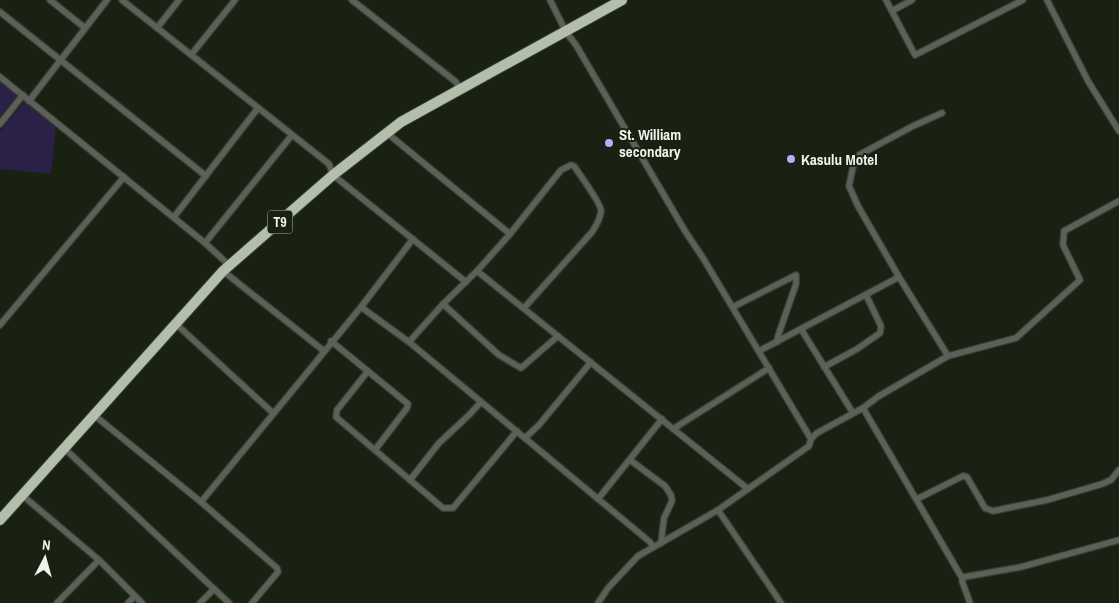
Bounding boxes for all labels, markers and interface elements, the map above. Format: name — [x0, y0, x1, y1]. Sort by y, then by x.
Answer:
place label: St. William secondary — [619, 124, 681, 162]
marker: St. William secondary — [603, 137, 615, 149]
place label: Kasulu Motel — [801, 149, 878, 170]
marker: Kasulu Motel — [785, 153, 797, 165]
road number: T9 — [268, 210, 292, 233]
north arrow — [20, 533, 70, 583]
text: N — [41, 536, 51, 554]

